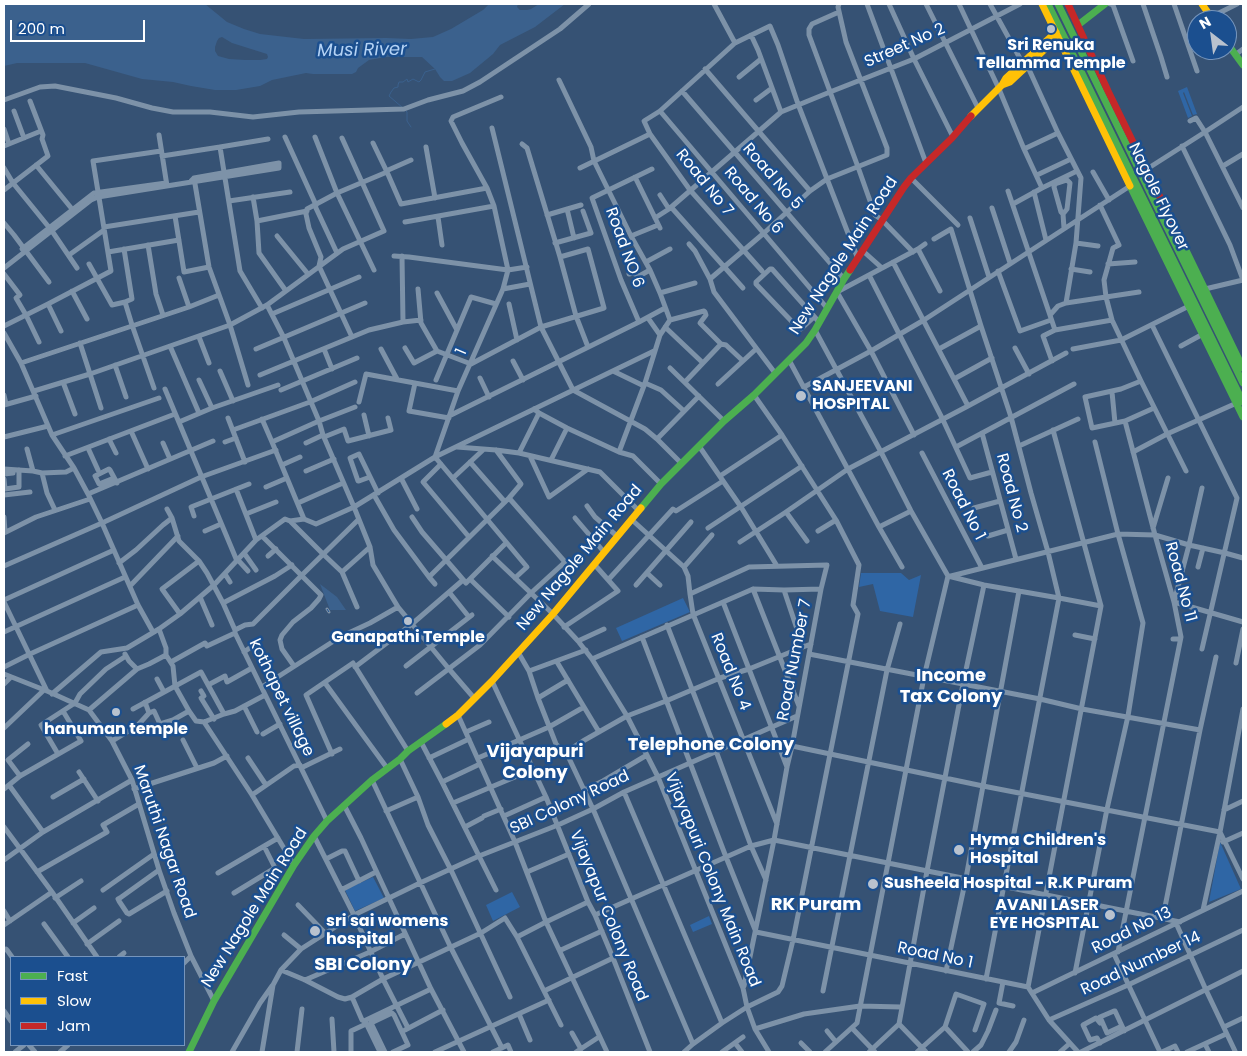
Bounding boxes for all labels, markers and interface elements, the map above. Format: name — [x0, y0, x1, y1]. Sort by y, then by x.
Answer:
scale bar — [12, 10, 148, 42]
north arrow — [1187, 10, 1237, 60]
text: N — [1195, 12, 1215, 34]
text: 200 m — [18, 18, 65, 39]
street label: Street No 2 — [862, 20, 948, 72]
marker: Sri Renuka Tellamma Temple — [1045, 23, 1057, 35]
place label: Sri Renuka Tellamma Temple — [976, 36, 1126, 74]
water label: Musi River — [317, 39, 407, 63]
street label: Road No 5 — [738, 140, 806, 214]
street label: Nagole Flyover — [1124, 140, 1192, 254]
street label: Road No 7 — [671, 146, 737, 220]
street label: Road No 6 — [719, 164, 787, 238]
street label: New Nagole Main Road — [786, 173, 902, 339]
street label: Road NO 6 — [601, 205, 647, 291]
street label: 1 — [452, 346, 472, 358]
place label: SANJEEVANI HOSPITAL — [812, 377, 912, 415]
marker: SANJEEVANI HOSPITAL — [794, 389, 808, 403]
street label: Road No 2 — [991, 451, 1031, 535]
street label: Road No 1 — [937, 466, 989, 544]
street label: New Nagole Main Road — [513, 481, 647, 635]
street label: Road No 11 — [1160, 540, 1200, 624]
street label: Road Number 7 — [774, 598, 816, 722]
marker: Ganapathi Temple — [402, 615, 414, 627]
place label: Ganapathi Temple — [331, 628, 485, 648]
street label: Road No 4 — [706, 631, 754, 713]
street label: kothapet village — [244, 636, 318, 760]
district label: Income Tax Colony — [900, 665, 1002, 708]
marker: hanuman temple — [110, 706, 122, 718]
place label: hanuman temple — [44, 720, 188, 740]
district label: Telephone Colony — [628, 734, 794, 756]
district label: Vijayapuri Colony — [487, 741, 583, 784]
street label: Maruthi Nagar Road — [129, 763, 199, 921]
street label: SBI Colony Road — [507, 767, 633, 839]
street label: Vijayapuri Colony Main Road — [660, 770, 764, 990]
street label: New Nagole Main Road — [198, 825, 312, 991]
street label: Vijayapur Colony Road — [565, 828, 651, 1004]
place label: Hyma Children's Hospital — [970, 831, 1106, 869]
marker: Hyma Children's Hospital — [952, 843, 966, 857]
place label: Susheela Hospital - R.K Puram — [884, 874, 1132, 894]
marker: Susheela Hospital - R.K Puram — [866, 877, 880, 891]
district label: RK Puram — [771, 894, 861, 916]
place label: AVANI LASER EYE HOSPITAL — [990, 896, 1099, 934]
street label: Road No 13 — [1089, 903, 1175, 959]
marker: AVANI LASER EYE HOSPITAL — [1103, 908, 1117, 922]
place label: sri sai womens hospital — [326, 912, 448, 950]
marker: sri sai womens hospital — [308, 924, 322, 938]
street label: Road Number 14 — [1078, 928, 1204, 1000]
street label: Road No 1 — [895, 939, 975, 973]
district label: SBI Colony — [314, 954, 412, 976]
legend — [10, 956, 185, 1046]
text: Fast — [57, 965, 88, 986]
text: Slow — [57, 990, 91, 1011]
text: Jam — [57, 1015, 91, 1036]

